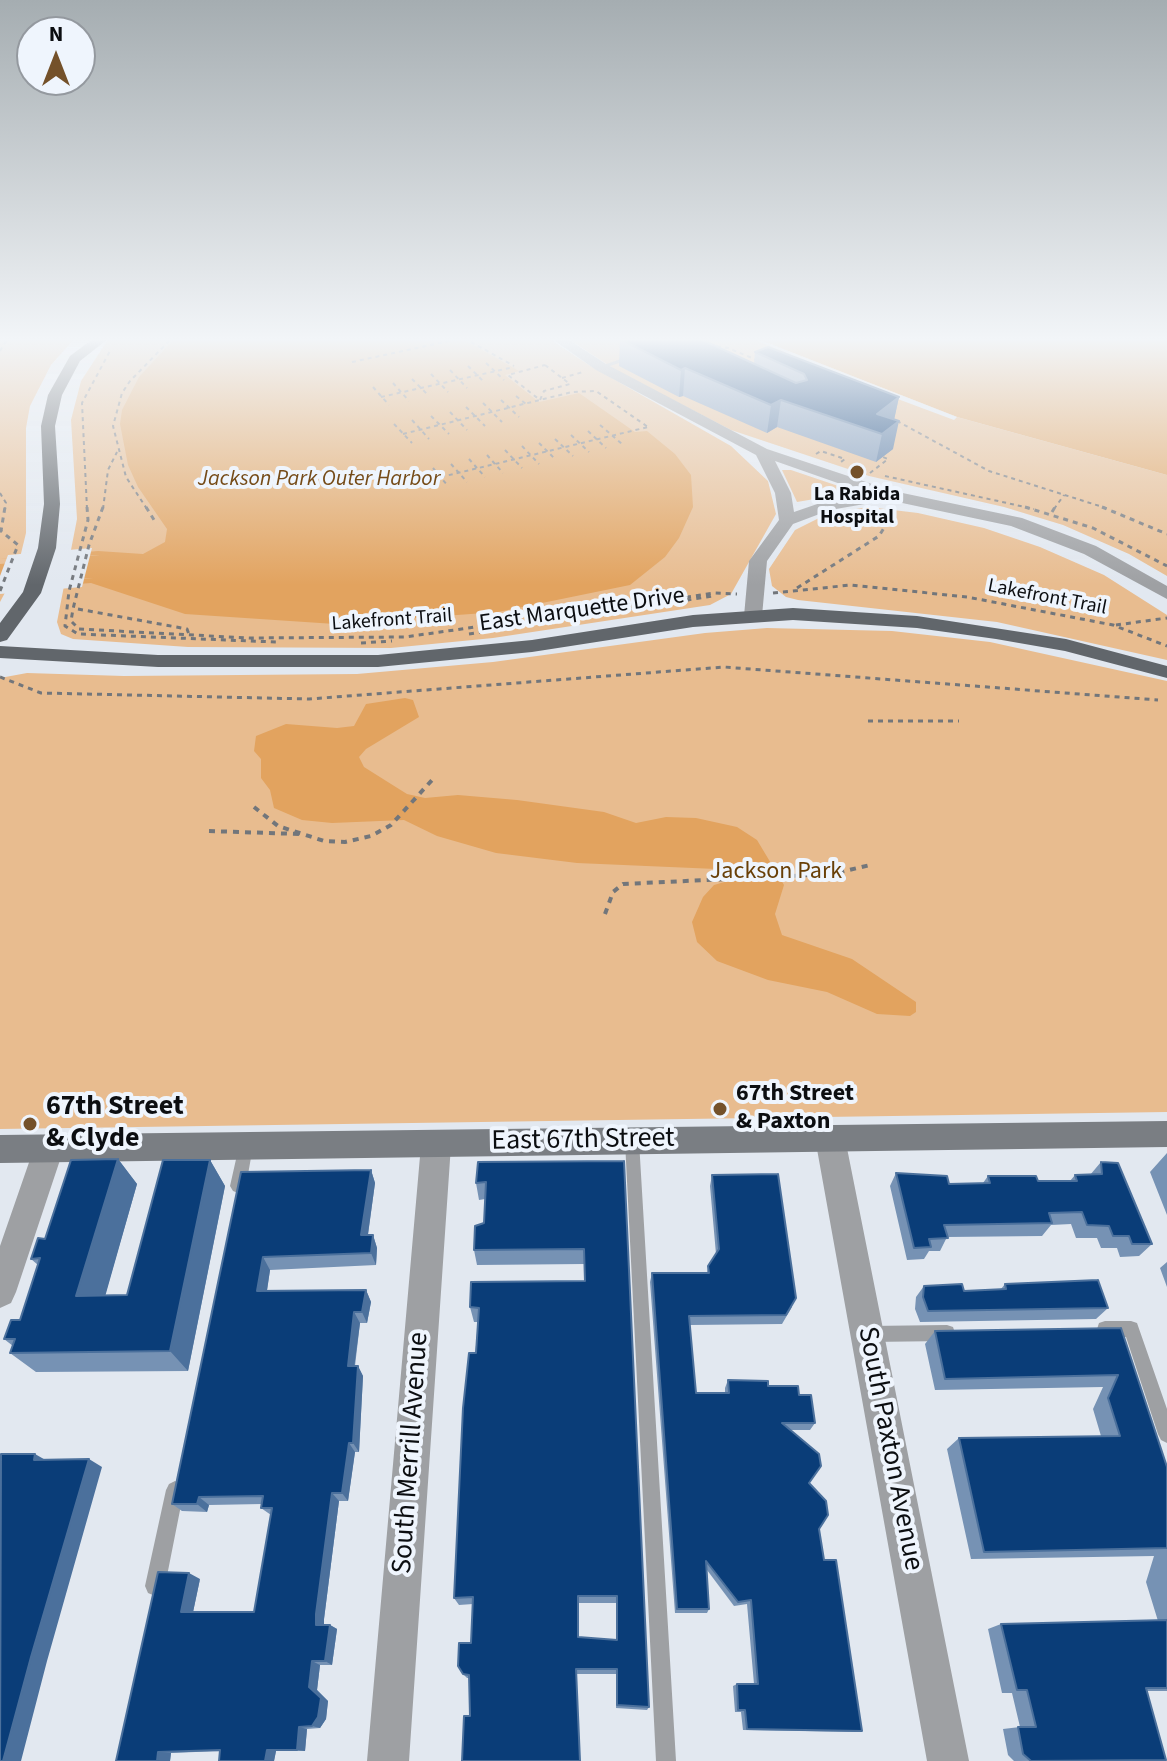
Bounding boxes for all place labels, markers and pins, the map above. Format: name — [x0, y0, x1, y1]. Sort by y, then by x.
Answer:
marker: La Rabida Hospital — [848, 463, 866, 481]
place label: La Rabida Hospital — [814, 484, 900, 531]
place label: 67th Street & Paxton — [736, 1081, 854, 1137]
place label: 67th Street & Clyde — [46, 1091, 184, 1157]
marker: 67th Street & Paxton — [711, 1100, 729, 1118]
marker: 67th Street & Clyde — [21, 1115, 39, 1133]

